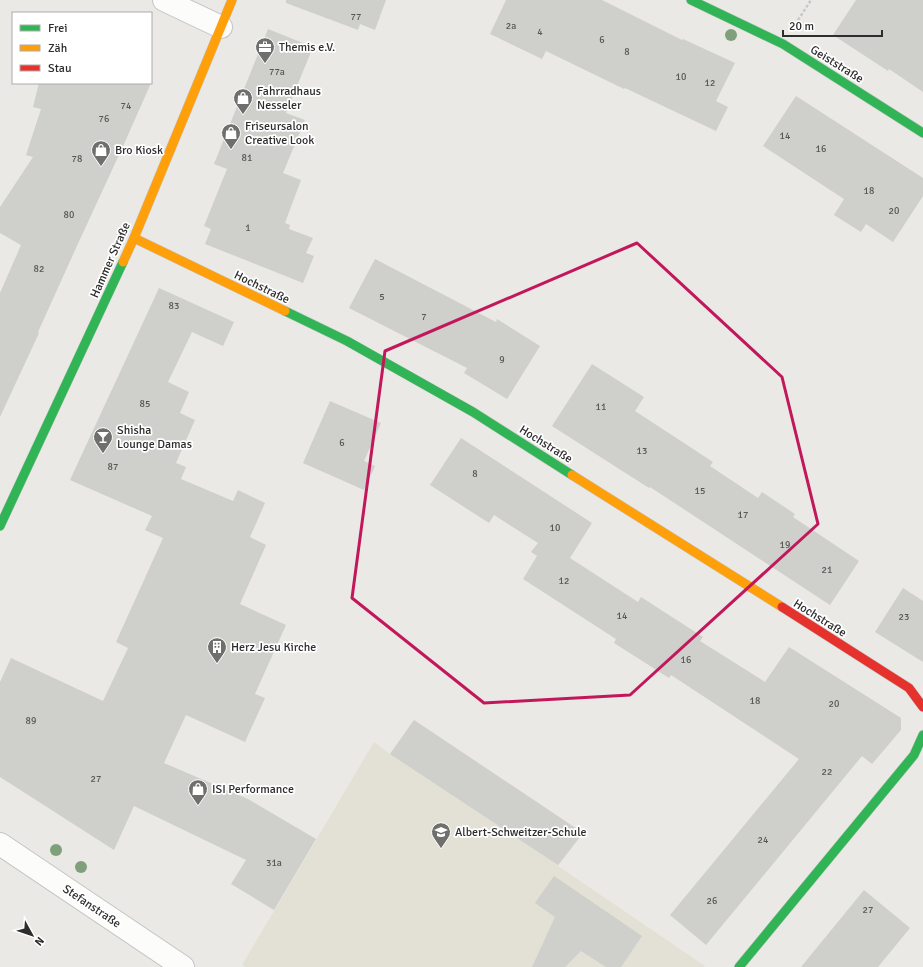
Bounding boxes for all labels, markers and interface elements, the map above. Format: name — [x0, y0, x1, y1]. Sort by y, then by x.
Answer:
house number: 77 — [351, 11, 361, 23]
legend — [12, 12, 152, 84]
scale bar — [783, 12, 882, 38]
text: 20 m — [789, 19, 814, 34]
house number: 2a — [506, 20, 516, 32]
text: Frei — [48, 21, 67, 36]
house number: 4 — [537, 26, 543, 38]
house number: 6 — [599, 34, 605, 46]
office icon: Themis e.V. — [254, 36, 276, 64]
place label: Themis e.V. — [279, 40, 335, 55]
text: Zäh — [48, 41, 67, 56]
street label: Geiststraße — [807, 42, 866, 87]
house number: 8 — [624, 46, 630, 58]
text: Stau — [48, 61, 72, 76]
house number: 77a — [269, 66, 285, 78]
house number: 10 — [676, 71, 686, 83]
house number: 12 — [705, 77, 715, 89]
place label: Fahrradhaus Nesseler — [257, 84, 321, 113]
shop icon: Fahrradhaus Nesseler — [232, 87, 254, 115]
house number: 74 — [121, 100, 132, 112]
house number: 76 — [99, 113, 109, 125]
place label: Friseursalon Creative Look — [245, 119, 314, 148]
shop icon: Friseursalon Creative Look — [220, 122, 242, 150]
house number: 14 — [780, 130, 791, 142]
shop icon: Bro Kiosk — [90, 139, 112, 167]
place label: Bro Kiosk — [115, 143, 163, 158]
house number: 16 — [816, 143, 826, 155]
house number: 81 — [242, 152, 252, 164]
house number: 78 — [72, 153, 82, 165]
house number: 18 — [864, 185, 874, 197]
house number: 20 — [889, 205, 899, 217]
house number: 80 — [64, 209, 74, 221]
street label: Hammer Straße — [87, 220, 134, 300]
house number: 1 — [245, 222, 251, 234]
house number: 82 — [34, 263, 44, 275]
street label: Hochstraße — [232, 268, 292, 307]
house number: 5 — [379, 291, 385, 303]
house number: 83 — [169, 300, 179, 312]
house number: 7 — [421, 311, 427, 323]
house number: 9 — [499, 354, 505, 366]
house number: 85 — [140, 398, 150, 410]
house number: 11 — [596, 401, 606, 413]
street label: Hochstraße — [516, 422, 575, 467]
place label: Shisha Lounge Damas — [117, 423, 192, 452]
bar icon: Shisha Lounge Damas — [92, 426, 114, 454]
house number: 6 — [339, 437, 345, 449]
house number: 13 — [637, 445, 647, 457]
house number: 87 — [108, 461, 118, 473]
house number: 8 — [472, 468, 478, 480]
house number: 15 — [695, 485, 705, 497]
house number: 17 — [738, 509, 748, 521]
house number: 10 — [550, 522, 560, 534]
house number: 19 — [780, 539, 790, 551]
house number: 21 — [822, 564, 832, 576]
house number: 12 — [559, 575, 569, 587]
street label: Hochstraße — [790, 596, 849, 641]
house number: 14 — [617, 610, 628, 622]
house number: 23 — [899, 611, 909, 623]
building icon: Herz Jesu Kirche — [206, 636, 228, 664]
place label: Herz Jesu Kirche — [231, 640, 316, 655]
house number: 16 — [681, 654, 691, 666]
house number: 18 — [750, 695, 760, 707]
house number: 20 — [829, 698, 839, 710]
house number: 89 — [26, 715, 36, 727]
house number: 22 — [822, 766, 832, 778]
house number: 27 — [91, 773, 101, 785]
shop icon: ISI Performance — [187, 778, 209, 806]
place label: ISI Performance — [212, 782, 294, 797]
school or university icon: Albert-Schweitzer-Schule — [430, 821, 452, 849]
place label: Albert-Schweitzer-Schule — [455, 825, 587, 840]
house number: 24 — [758, 834, 769, 846]
house number: 31a — [266, 857, 282, 869]
street label: Stefanstraße — [60, 882, 124, 931]
house number: 26 — [707, 895, 717, 907]
house number: 27 — [863, 904, 873, 916]
north arrow — [12, 915, 52, 955]
text: N — [32, 934, 47, 948]

